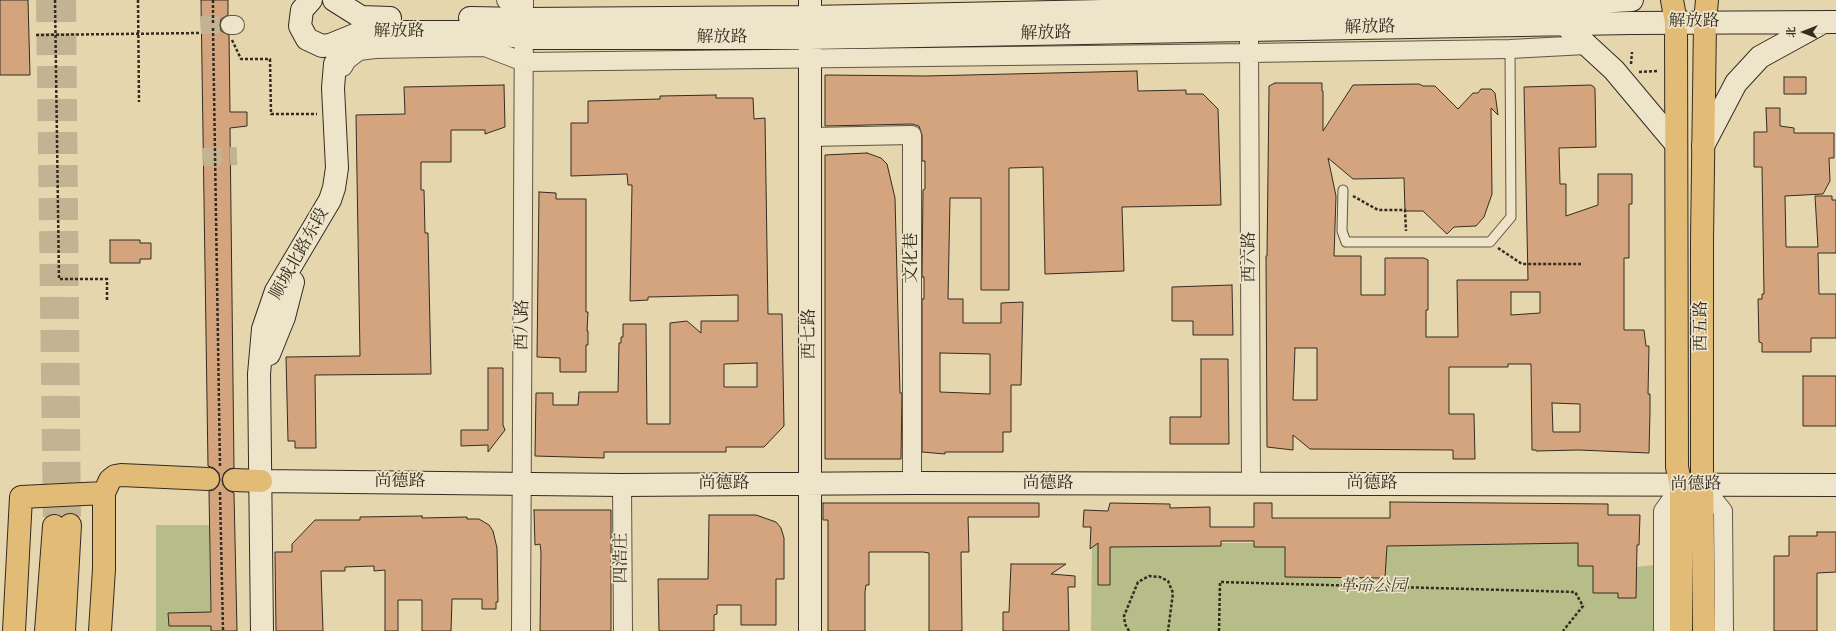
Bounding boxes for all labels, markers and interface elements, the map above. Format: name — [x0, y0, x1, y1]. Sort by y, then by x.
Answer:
street label: 解放路 — [1669, 12, 1719, 32]
north arrow — [1784, 12, 1824, 52]
street label: 解放路 — [1344, 17, 1396, 39]
street label: 解放路 — [374, 22, 424, 42]
street label: 解放路 — [1020, 23, 1072, 45]
text: 北 — [1784, 27, 1799, 38]
street label: 解放路 — [697, 28, 747, 48]
street label: 顺城北路东段 — [266, 204, 334, 304]
street label: 西六路 — [1240, 232, 1260, 282]
street label: 文化巷 — [902, 233, 922, 283]
street label: 西八路 — [512, 299, 534, 351]
street label: 西五路 — [1692, 301, 1712, 351]
street label: 西七路 — [800, 309, 820, 359]
street label: 尚德路 — [375, 472, 425, 492]
street label: 尚德路 — [699, 474, 749, 494]
street label: 尚德路 — [1023, 474, 1073, 494]
street label: 尚德路 — [1347, 474, 1397, 494]
street label: 尚德路 — [1670, 474, 1722, 496]
street label: 四浩庄 — [612, 533, 632, 583]
park label: 革命公园 — [1339, 577, 1407, 597]

